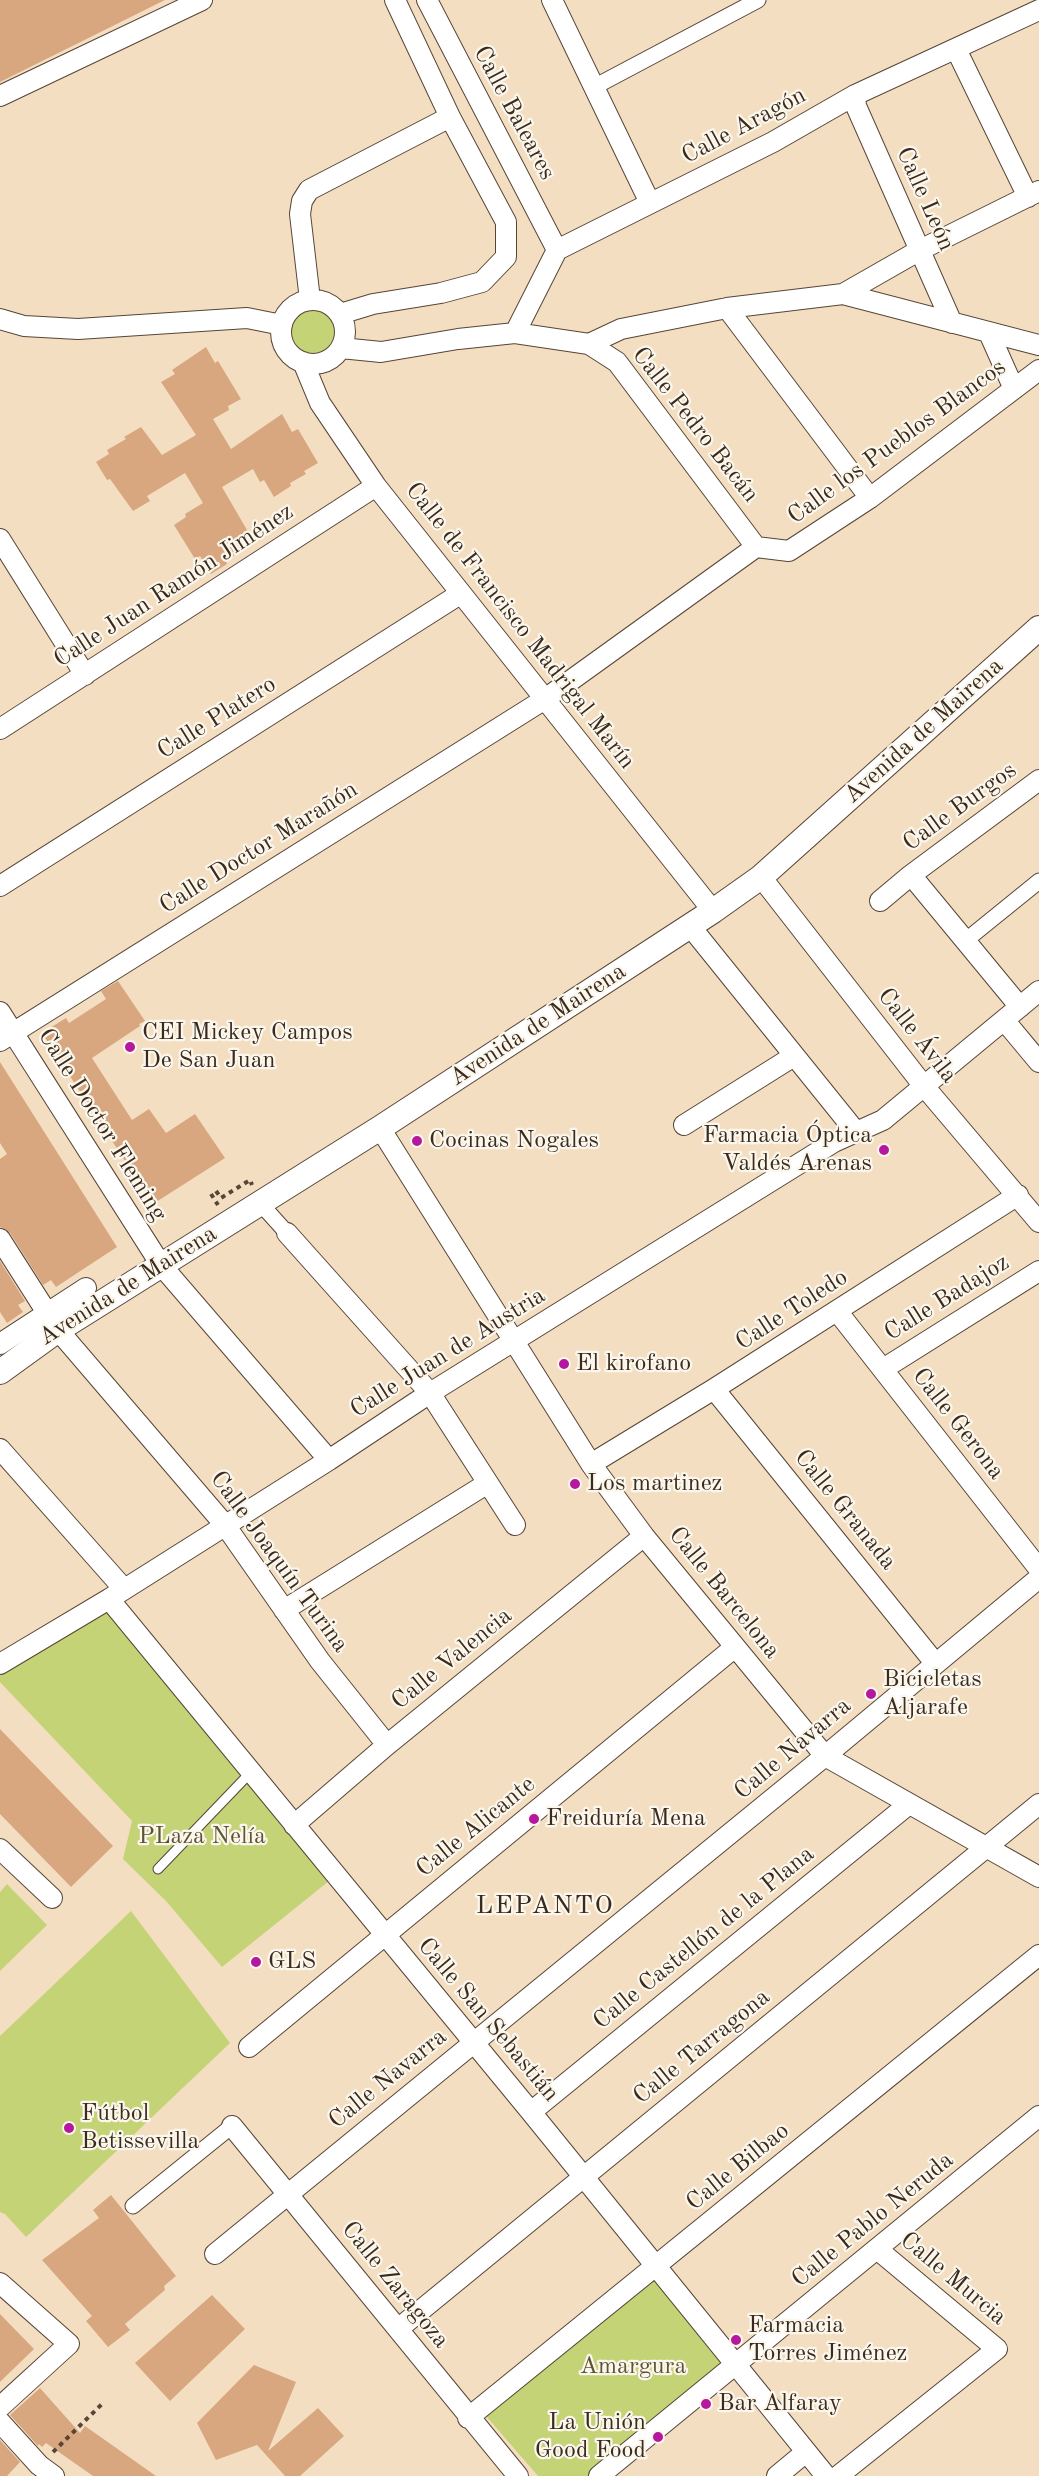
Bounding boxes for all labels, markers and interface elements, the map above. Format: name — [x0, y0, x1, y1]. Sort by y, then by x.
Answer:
street label: Calle Baleares — [467, 41, 561, 185]
street label: Calle Aragón — [677, 81, 811, 171]
street label: Calle León — [889, 143, 961, 255]
street label: Calle Pedro Bacán — [625, 341, 765, 509]
street label: Calle los Pueblos Blancos — [782, 353, 1012, 531]
street label: Calle de Francisco Madrigal Marín — [399, 477, 641, 775]
street label: Calle Juan Ramón Jiménez — [49, 498, 299, 674]
street label: Avenida de Mairena — [838, 652, 1010, 810]
street label: Calle Platero — [152, 670, 282, 766]
street label: Calle Burgos — [898, 756, 1022, 858]
street label: Calle Doctor Marañón — [155, 775, 363, 921]
street label: Avenida de Mairena — [444, 957, 632, 1093]
street label: Calle Ávila — [871, 983, 963, 1089]
place label: CEI Mickey Campos De San Juan — [142, 1019, 353, 1075]
street label: Calle Doctor Fleming — [31, 1023, 173, 1227]
marker: CEI Mickey Campos De San Juan — [123, 1040, 137, 1054]
place label: Farmacia Óptica Valdés Arenas — [703, 1122, 872, 1178]
place label: Cocinas Nogales — [429, 1127, 599, 1155]
marker: Cocinas Nogales — [410, 1134, 424, 1148]
marker: Farmacia Óptica Valdés Arenas — [877, 1143, 891, 1157]
street label: Avenida de Mairena — [34, 1220, 222, 1352]
street label: Calle Badajoz — [879, 1248, 1015, 1348]
street label: Calle Toledo — [730, 1263, 854, 1357]
street label: Calle Juan de Austria — [345, 1281, 551, 1425]
place label: El kirofano — [576, 1350, 691, 1378]
marker: El kirofano — [557, 1357, 571, 1371]
street label: Calle Gerona — [906, 1363, 1010, 1485]
street label: Calle Granada — [788, 1444, 902, 1576]
street label: Calle Joaquín Turina — [203, 1466, 355, 1658]
place label: Los martinez — [587, 1470, 722, 1498]
marker: Los martinez — [568, 1477, 582, 1491]
street label: Calle Barcelona — [662, 1521, 786, 1665]
street label: Calle Valencia — [386, 1602, 518, 1716]
place label: Bicicletas Aljarafe — [883, 1666, 982, 1722]
marker: Bicicletas Aljarafe — [864, 1687, 878, 1701]
street label: Calle Navarra — [729, 1692, 857, 1806]
street label: Calle Alicante — [411, 1770, 541, 1884]
place label: Freiduría Mena — [546, 1805, 706, 1833]
marker: Freiduría Mena — [527, 1812, 541, 1826]
park label: PLaza Nelía — [138, 1823, 266, 1851]
street label: Calle Castellón de la Plana — [588, 1840, 820, 2036]
district label: LEPANTO — [476, 1890, 614, 1922]
street label: Calle San Sebastián — [411, 1932, 565, 2108]
place label: GLS — [268, 1948, 316, 1976]
marker: GLS — [249, 1955, 263, 1969]
street label: Calle Tarragona — [628, 1983, 776, 2111]
street label: Calle Navarra — [323, 2023, 453, 2135]
place label: Fútbol Betissevilla — [81, 2100, 199, 2156]
street label: Calle Bilbao — [681, 2117, 795, 2217]
marker: Fútbol Betissevilla — [62, 2121, 76, 2135]
street label: Calle Pablo Neruda — [786, 2146, 960, 2294]
street label: Calle Zaragoza — [335, 2216, 455, 2354]
street label: Calle Murcia — [894, 2226, 1012, 2332]
place label: Farmacia Torres Jiménez — [748, 2312, 907, 2368]
marker: Farmacia Torres Jiménez — [729, 2333, 743, 2347]
park label: Amargura — [580, 2353, 686, 2381]
place label: Bar Alfaray — [718, 2390, 842, 2418]
marker: Bar Alfaray — [699, 2397, 713, 2411]
place label: La Unión Good Food — [535, 2409, 646, 2465]
marker: La Unión Good Food — [651, 2430, 665, 2444]

